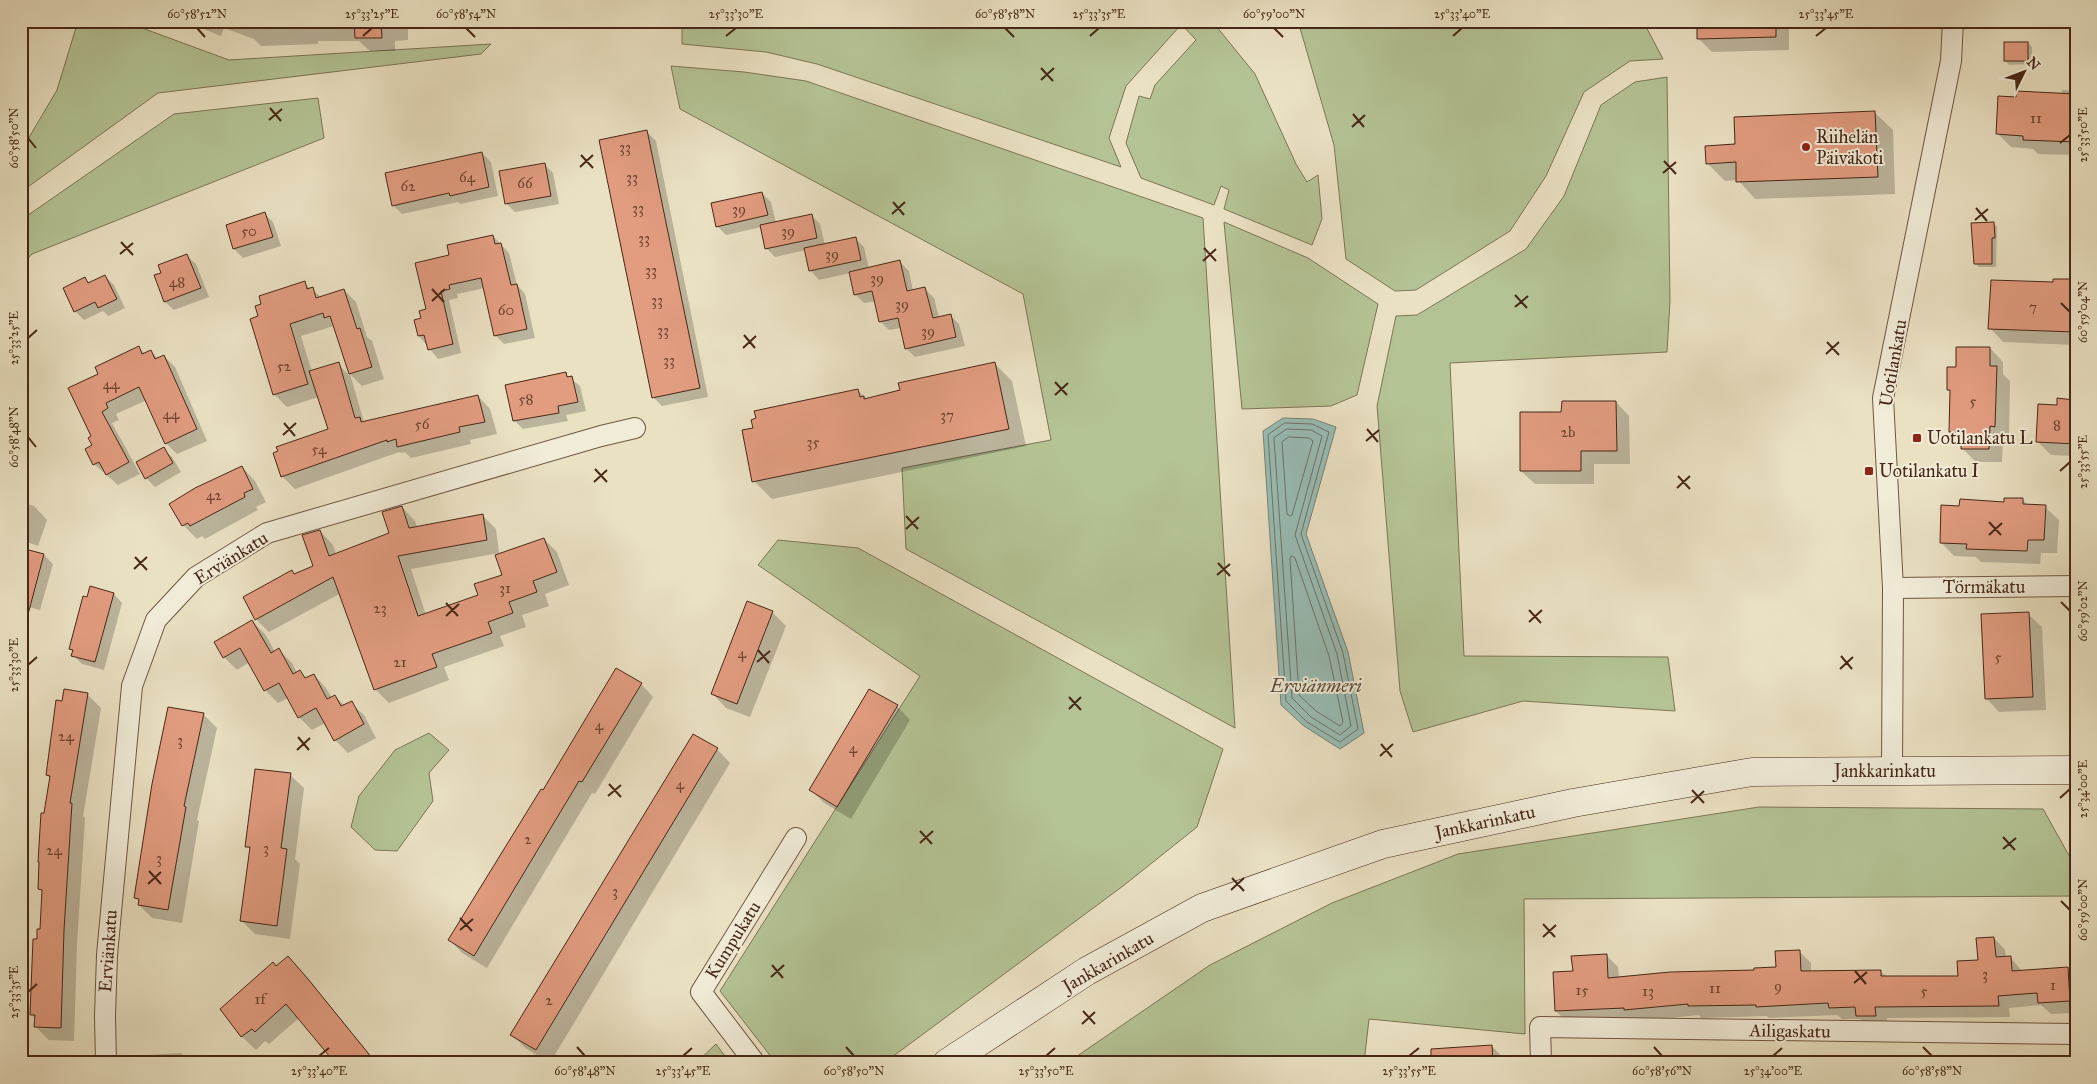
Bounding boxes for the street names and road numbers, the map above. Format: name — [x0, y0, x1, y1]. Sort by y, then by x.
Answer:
street label: Uotilankatu — [1874, 317, 1912, 408]
street label: Erviänkatu — [190, 527, 272, 589]
street label: Törmäkatu — [1943, 576, 2026, 598]
street label: Jankkarinkatu — [1832, 760, 1936, 783]
street label: Jankkarinkatu — [1431, 801, 1538, 845]
street label: Kumpukatu — [700, 897, 766, 983]
street label: Erviänkatu — [94, 909, 122, 993]
street label: Jankkarinkatu — [1057, 927, 1158, 999]
street label: Ailigaskatu — [1748, 1019, 1831, 1044]

